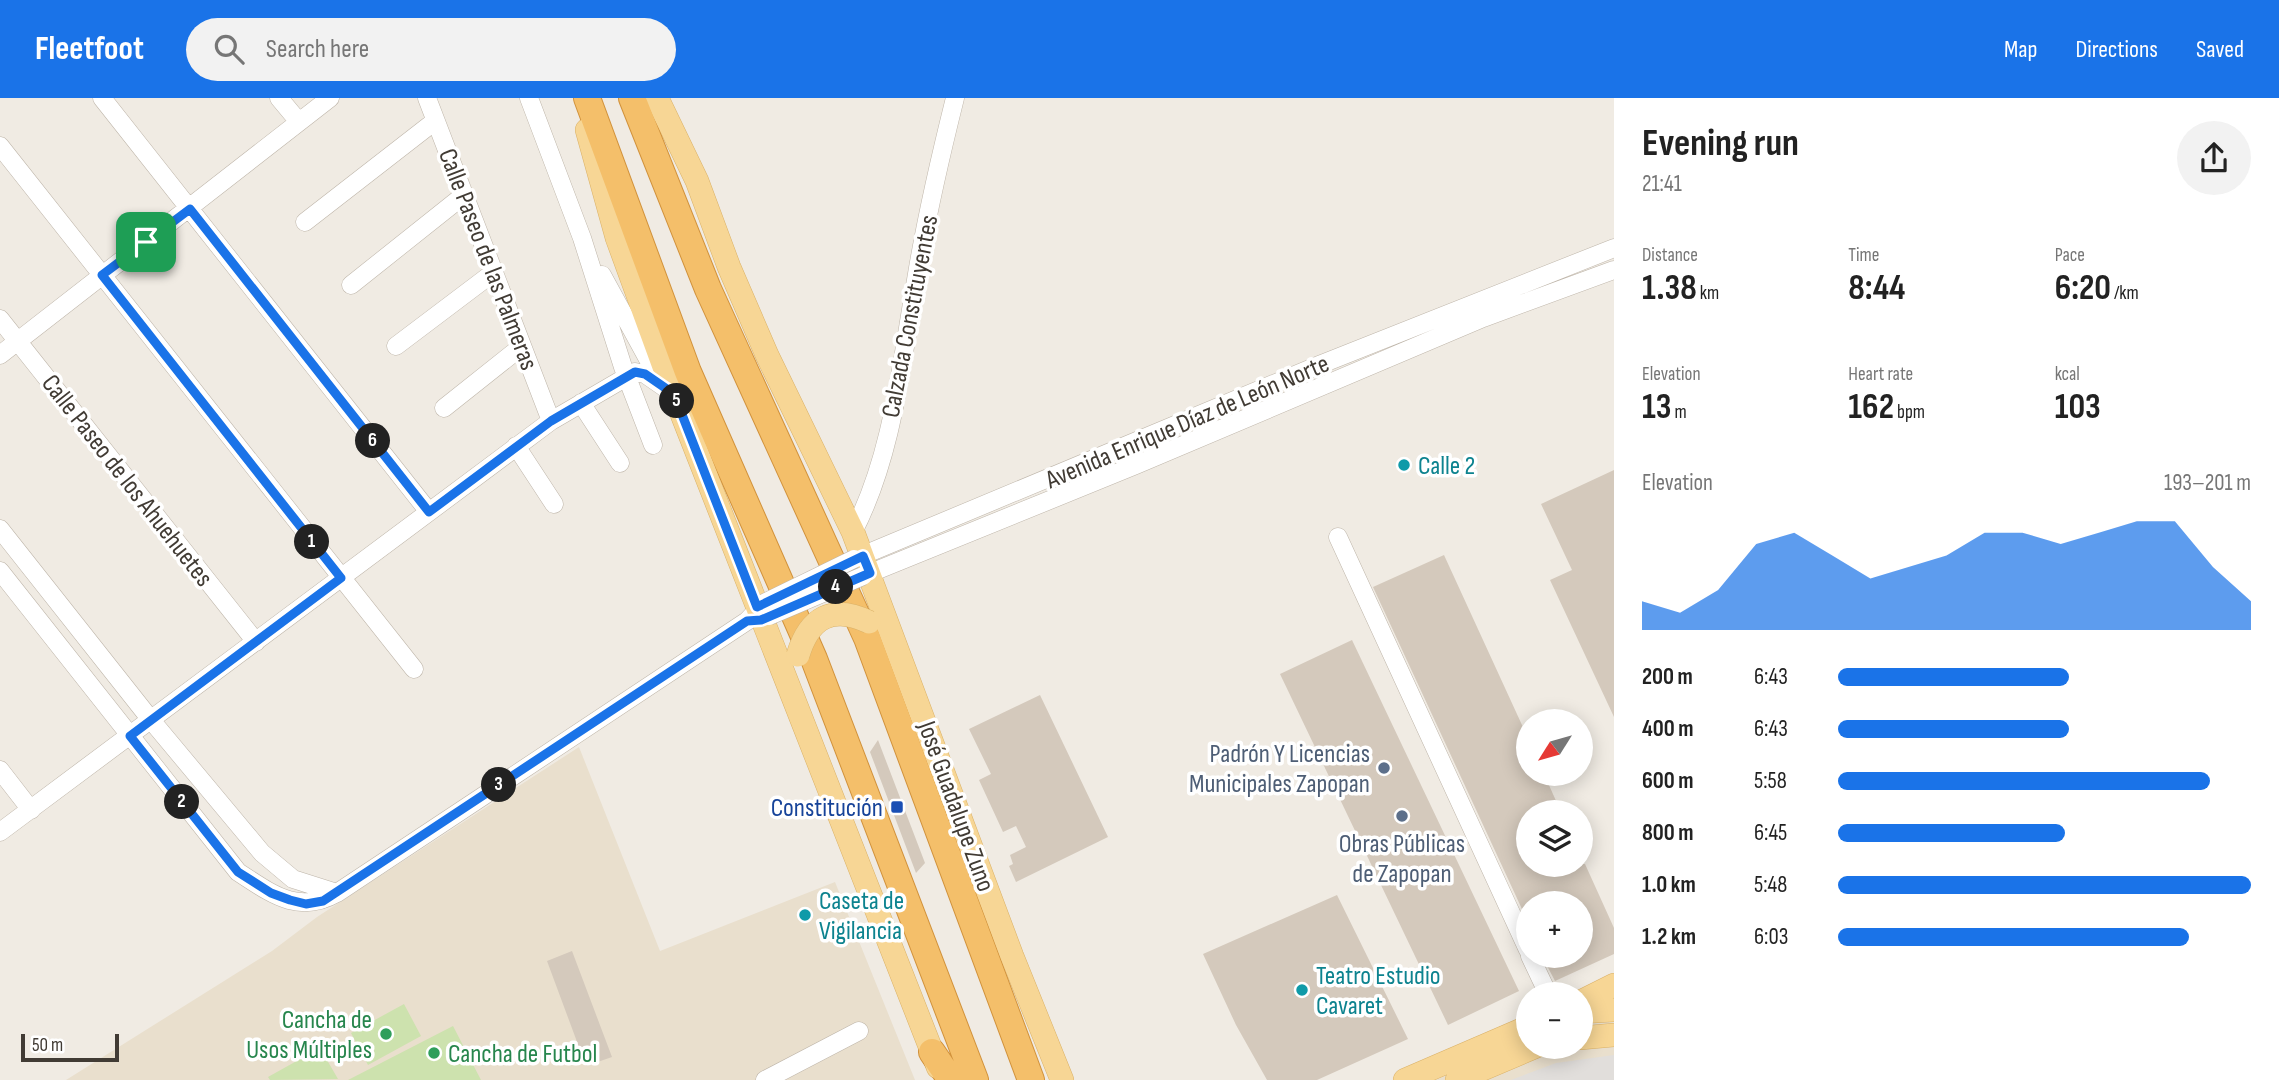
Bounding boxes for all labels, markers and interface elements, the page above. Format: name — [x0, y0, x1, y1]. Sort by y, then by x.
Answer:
search box — [186, 18, 676, 81]
text: Fleetfoot — [35, 29, 144, 69]
icon: search — [210, 30, 248, 68]
text: Search here — [266, 34, 369, 65]
text: Map — [2004, 35, 2037, 64]
text: Directions — [2075, 35, 2158, 64]
text: Saved — [2196, 35, 2244, 64]
text: Evening run — [1642, 121, 1799, 166]
button: share — [2177, 121, 2251, 195]
street label: Calle Paseo de las Palmeras — [431, 144, 544, 375]
text: 21:41 — [1642, 170, 1682, 198]
pin — [116, 212, 176, 272]
street label: Calzada Constituyentes — [876, 212, 945, 420]
icon: arrive — [127, 223, 165, 261]
text: Distance — [1642, 244, 1698, 267]
text: Time — [1848, 244, 1879, 267]
text: Pace — [2055, 244, 2085, 267]
text: 1.38 — [1642, 267, 1697, 310]
text: 8:44 — [1848, 267, 1905, 310]
text: 6:20 — [2055, 267, 2111, 310]
text: km — [1697, 282, 1719, 305]
text: /km — [2111, 282, 2139, 305]
street label: Avenida Enrique Díaz de León Norte — [1040, 349, 1334, 497]
text: Elevation — [1642, 363, 1701, 386]
text: Heart rate — [1848, 363, 1913, 386]
text: kcal — [2055, 363, 2080, 386]
street label: Calle Paseo de los Ahuehuetes — [35, 369, 219, 593]
pin: 5 — [660, 384, 694, 418]
text: 13 — [1642, 386, 1671, 429]
text: 162 — [1848, 386, 1894, 429]
text: 103 — [2055, 386, 2101, 429]
text: 5 — [672, 389, 681, 412]
text: m — [1671, 401, 1687, 424]
text: bpm — [1894, 401, 1925, 424]
pin: 6 — [356, 424, 390, 458]
text: 6 — [368, 429, 377, 452]
place label: Calle 2 — [1418, 451, 1475, 482]
marker: Calle 2 — [1396, 457, 1412, 473]
text: Elevation — [1642, 469, 1713, 497]
text: 193–201 m — [2164, 469, 2251, 497]
pin: 1 — [294, 524, 330, 560]
text: 1 — [308, 530, 315, 553]
pin: 4 — [818, 570, 854, 604]
text: 4 — [831, 575, 840, 598]
text: 200 m — [1642, 663, 1693, 691]
text: 6:43 — [1754, 663, 1788, 691]
north arrow — [1516, 709, 1592, 786]
map controls — [1516, 709, 1593, 1059]
text: 400 m — [1642, 715, 1693, 743]
text: 6:43 — [1754, 715, 1788, 743]
street label: José Guadalupe Zuno — [910, 716, 1001, 896]
place label: Padrón Y Licencias Municipales Zapopan — [1189, 739, 1370, 800]
marker: Padrón Y Licencias Municipales Zapopan — [1376, 760, 1392, 776]
text: 600 m — [1642, 767, 1694, 795]
text: 5:58 — [1754, 767, 1787, 795]
pin: 3 — [482, 768, 516, 802]
text: 3 — [494, 773, 503, 796]
pin: 2 — [164, 784, 200, 820]
text: 2 — [177, 790, 186, 813]
place label: Constitución — [771, 793, 883, 824]
marker: Constitución — [889, 799, 905, 815]
button: layers — [1516, 800, 1593, 877]
marker: Obras Públicas de Zapopan — [1394, 808, 1410, 824]
text: 800 m — [1642, 819, 1694, 847]
text: 6:45 — [1754, 819, 1787, 847]
place label: Obras Públicas de Zapopan — [1339, 829, 1465, 890]
text: 1.0 km — [1642, 871, 1696, 899]
text: 5:48 — [1754, 871, 1787, 899]
place label: Caseta de Vigilancia — [819, 886, 904, 947]
button: + — [1516, 891, 1593, 968]
marker: Caseta de Vigilancia — [797, 907, 813, 923]
text: 1.2 km — [1642, 923, 1696, 951]
text: 6:03 — [1754, 923, 1788, 951]
place label: Teatro Estudio Cavaret — [1316, 961, 1441, 1022]
marker: Teatro Estudio Cavaret — [1294, 982, 1310, 998]
button: − — [1516, 982, 1593, 1059]
place label: Cancha de Usos Múltiples — [246, 1005, 372, 1066]
marker: Cancha de Usos Múltiples — [378, 1026, 394, 1042]
scale bar — [21, 1031, 119, 1063]
text: 50 m — [32, 1034, 63, 1057]
place label: Cancha de Futbol — [448, 1039, 597, 1070]
marker: Cancha de Futbol — [426, 1045, 442, 1061]

